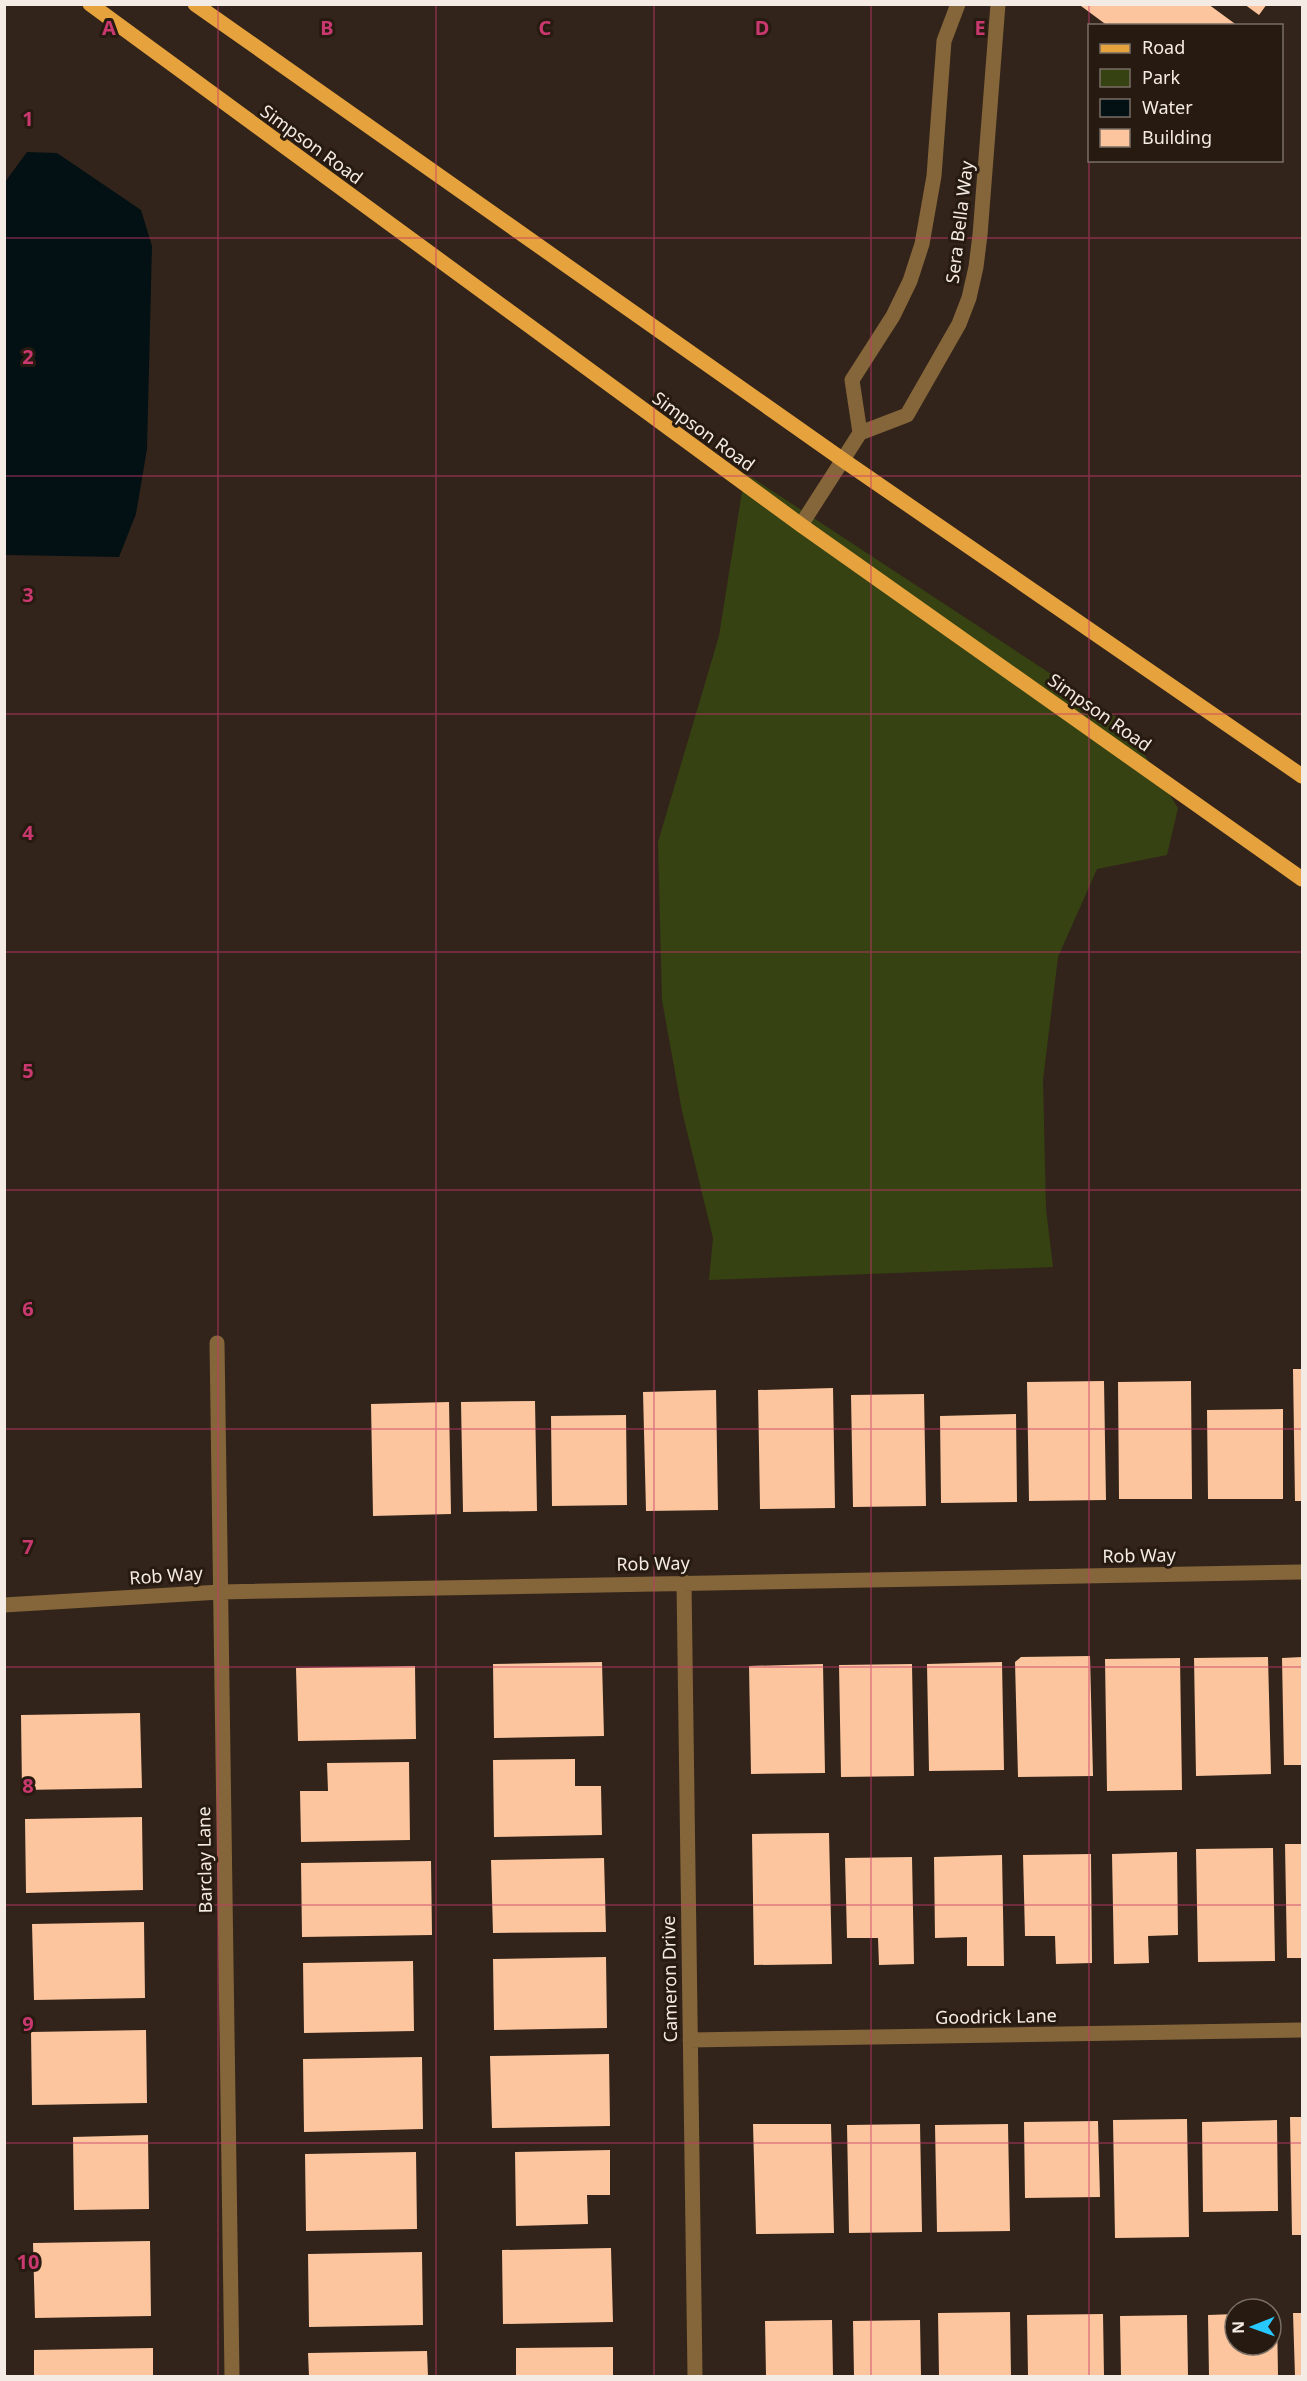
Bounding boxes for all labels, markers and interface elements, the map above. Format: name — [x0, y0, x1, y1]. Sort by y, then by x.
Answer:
text: A — [102, 14, 116, 41]
text: B — [320, 14, 334, 41]
text: C — [539, 14, 552, 41]
text: D — [755, 14, 769, 41]
text: E — [974, 14, 986, 41]
legend — [1088, 24, 1283, 162]
text: Road — [1142, 35, 1185, 59]
text: Park — [1142, 65, 1180, 89]
text: Water — [1142, 95, 1193, 119]
street label: Simpson Road — [256, 99, 368, 189]
text: 1 — [22, 105, 34, 132]
text: Building — [1142, 125, 1212, 149]
street label: Sera Bella Way — [940, 158, 979, 285]
text: 2 — [22, 343, 34, 370]
street label: Simpson Road — [648, 386, 760, 476]
text: 3 — [22, 581, 34, 608]
street label: Simpson Road — [1044, 667, 1156, 757]
text: 4 — [22, 819, 34, 846]
text: 5 — [22, 1057, 34, 1084]
text: 6 — [22, 1295, 34, 1322]
text: 7 — [22, 1533, 34, 1560]
street label: Rob Way — [1102, 1542, 1177, 1568]
street label: Rob Way — [616, 1550, 691, 1576]
street label: Rob Way — [129, 1560, 204, 1590]
text: 8 — [22, 1772, 34, 1799]
street label: Barclay Lane — [191, 1806, 217, 1914]
street label: Cameron Drive — [656, 1915, 682, 2043]
street label: Goodrick Lane — [935, 2003, 1057, 2029]
text: 9 — [22, 2010, 34, 2037]
text: 10 — [17, 2248, 39, 2275]
north arrow — [1223, 2297, 1283, 2357]
text: N — [1227, 2321, 1249, 2334]

